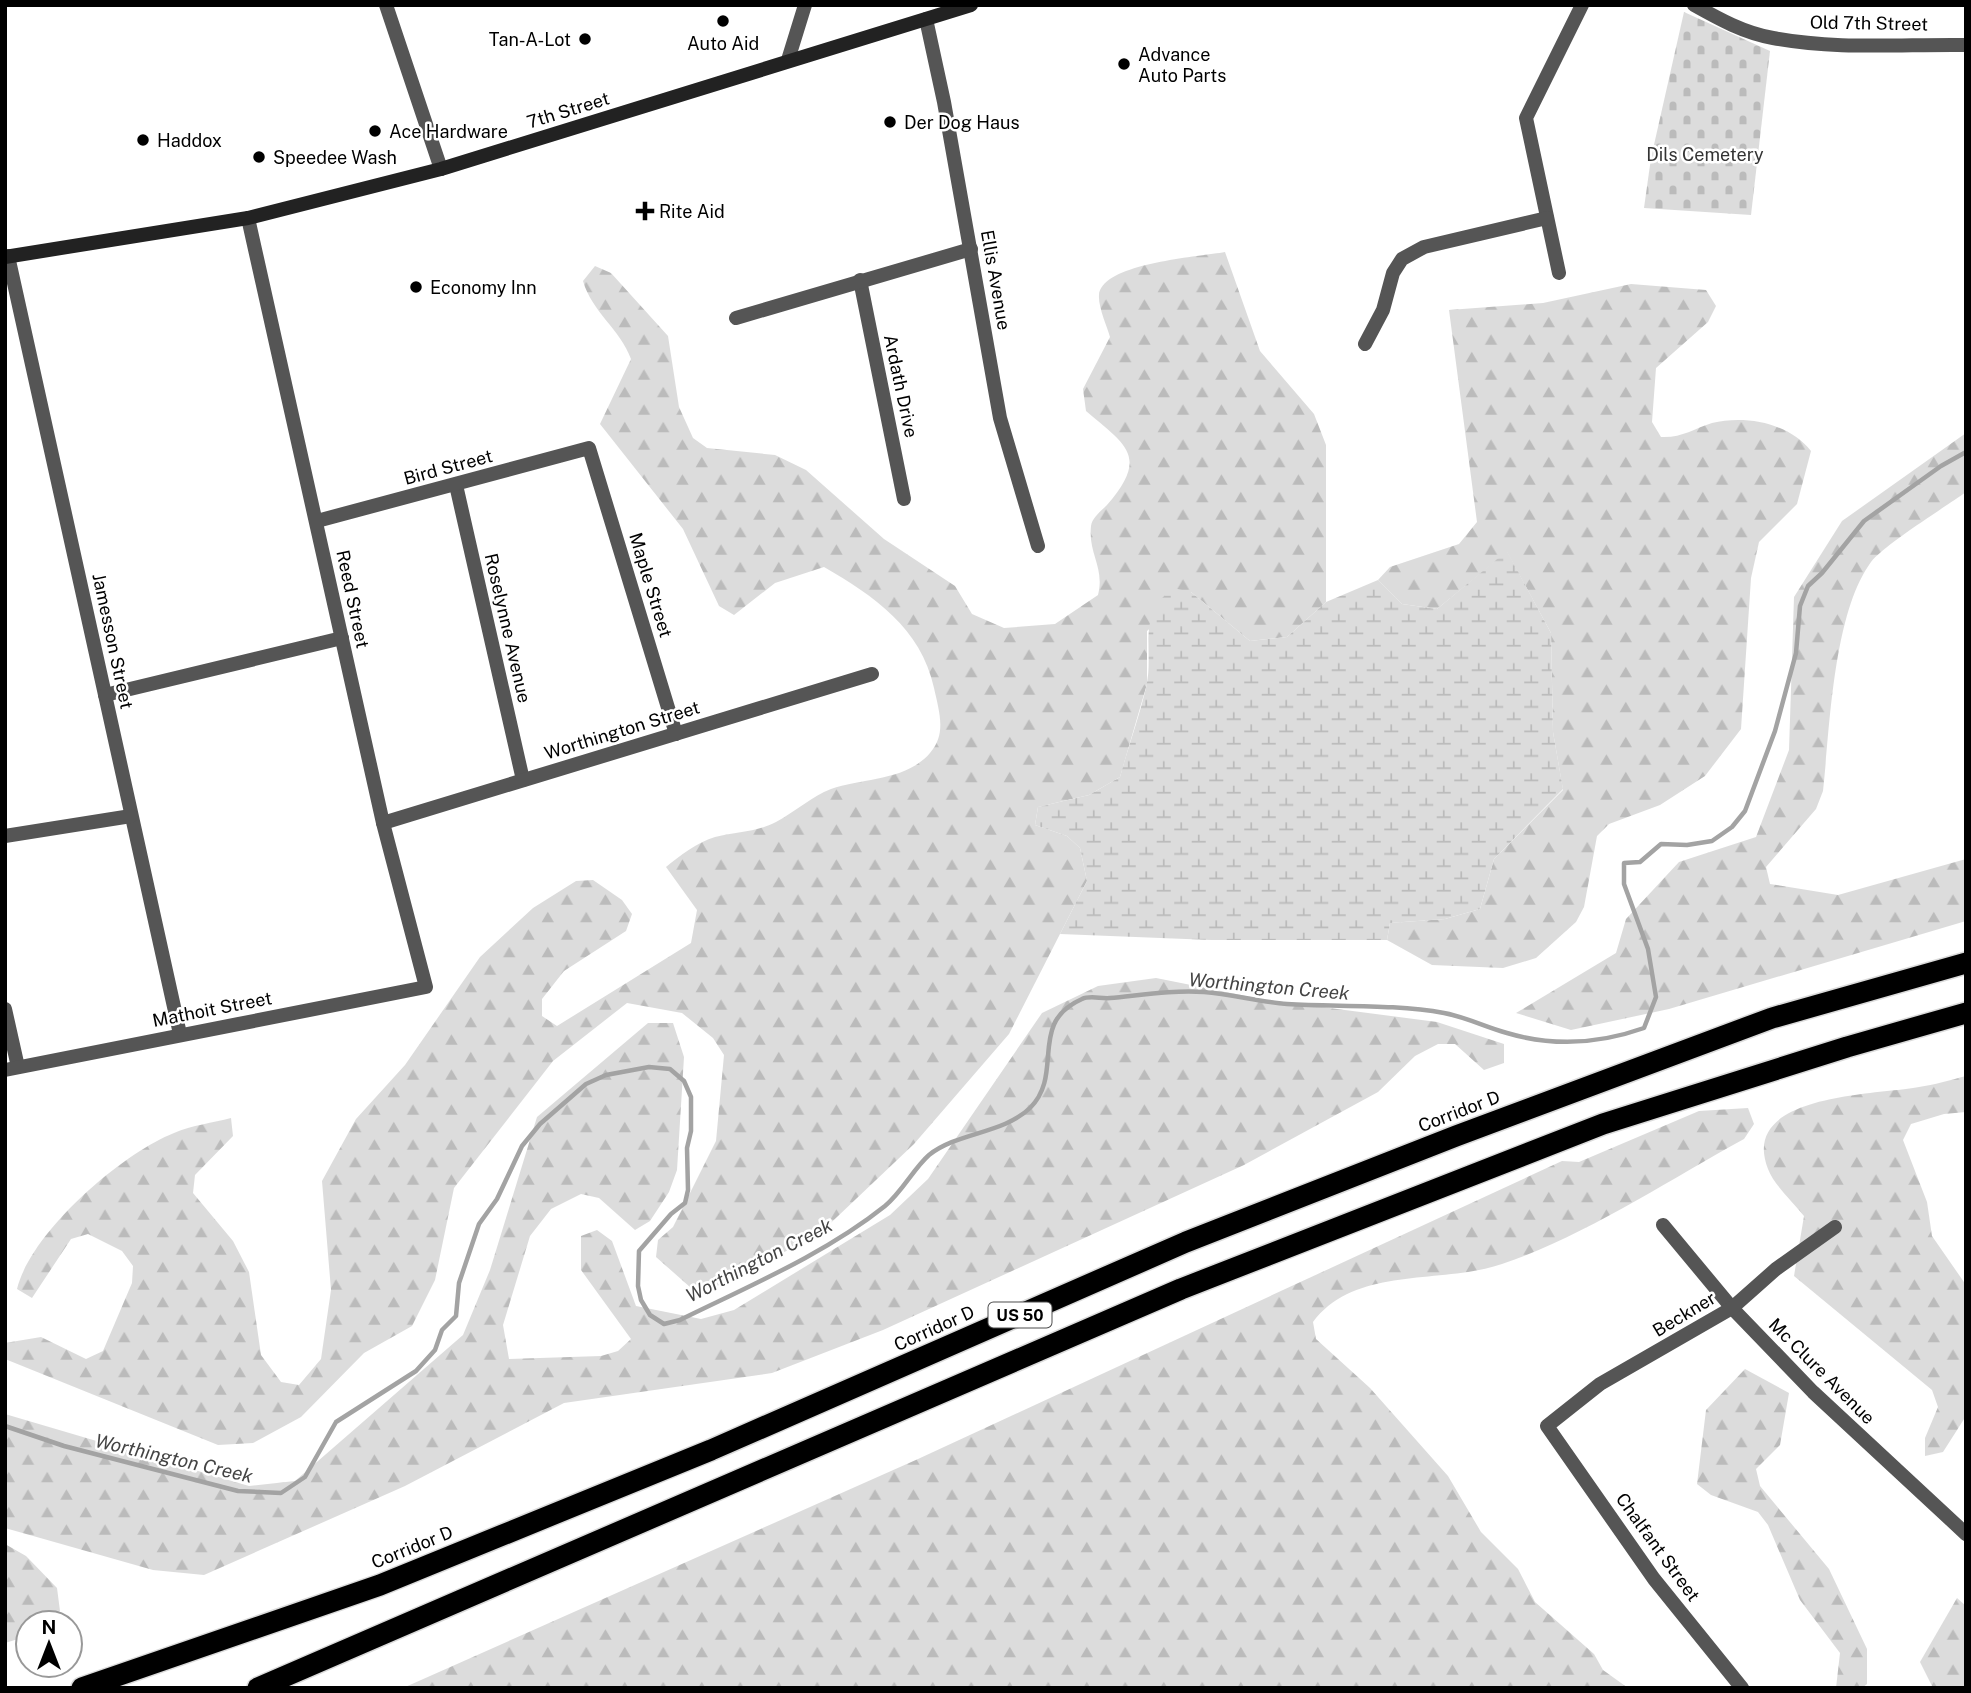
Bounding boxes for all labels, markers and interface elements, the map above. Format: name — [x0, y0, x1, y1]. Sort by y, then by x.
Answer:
street label: Old 7th Street — [1810, 11, 1928, 35]
marker: Auto Aid — [715, 13, 731, 29]
place label: Tan-A-Lot — [489, 29, 571, 50]
marker: Tan-A-Lot — [577, 31, 593, 47]
place label: Auto Aid — [687, 33, 759, 54]
place label: Advance Auto Parts — [1138, 44, 1226, 86]
marker: Advance Auto Parts — [1116, 56, 1132, 72]
street label: 7th Street — [524, 88, 612, 132]
place label: Der Dog Haus — [904, 112, 1020, 133]
marker: Der Dog Haus — [882, 114, 898, 130]
place label: Ace Hardware — [389, 121, 508, 142]
marker: Ace Hardware — [367, 123, 383, 139]
place label: Haddox — [157, 130, 222, 151]
marker: Haddox — [135, 132, 151, 148]
park label: Dils Cemetery — [1646, 144, 1764, 165]
place label: Speedee Wash — [273, 147, 397, 168]
marker: Speedee Wash — [251, 149, 267, 165]
place label: Rite Aid — [659, 201, 725, 222]
marker: Rite Aid — [637, 203, 653, 219]
street label: Ellis Avenue — [977, 228, 1015, 332]
place label: Economy Inn — [430, 277, 537, 298]
marker: Economy Inn — [408, 279, 424, 295]
street label: Ardath Drive — [880, 333, 922, 439]
street label: Bird Street — [401, 445, 495, 489]
street label: Maple Street — [625, 530, 677, 640]
street label: Reed Street — [332, 548, 374, 650]
street label: Roselynne Avenue — [481, 551, 535, 705]
street label: Jamesson Street — [88, 571, 138, 711]
street label: Worthington Street — [542, 696, 702, 764]
water label: Worthington Creek — [1188, 968, 1351, 1004]
street label: Mathoit Street — [150, 987, 274, 1031]
street label: Corridor D — [1415, 1086, 1503, 1136]
water label: Worthington Creek — [682, 1213, 836, 1306]
street label: Beckner — [1649, 1287, 1719, 1341]
street label: Corridor D — [890, 1301, 978, 1355]
road number: US 50 — [988, 1302, 1052, 1328]
street label: Mc Clure Avenue — [1765, 1314, 1879, 1428]
water label: Worthington Creek — [93, 1429, 256, 1487]
street label: Chalfant Street — [1612, 1489, 1704, 1605]
street label: Corridor D — [368, 1521, 456, 1573]
north arrow — [14, 1609, 84, 1679]
text: N — [42, 1616, 56, 1638]

